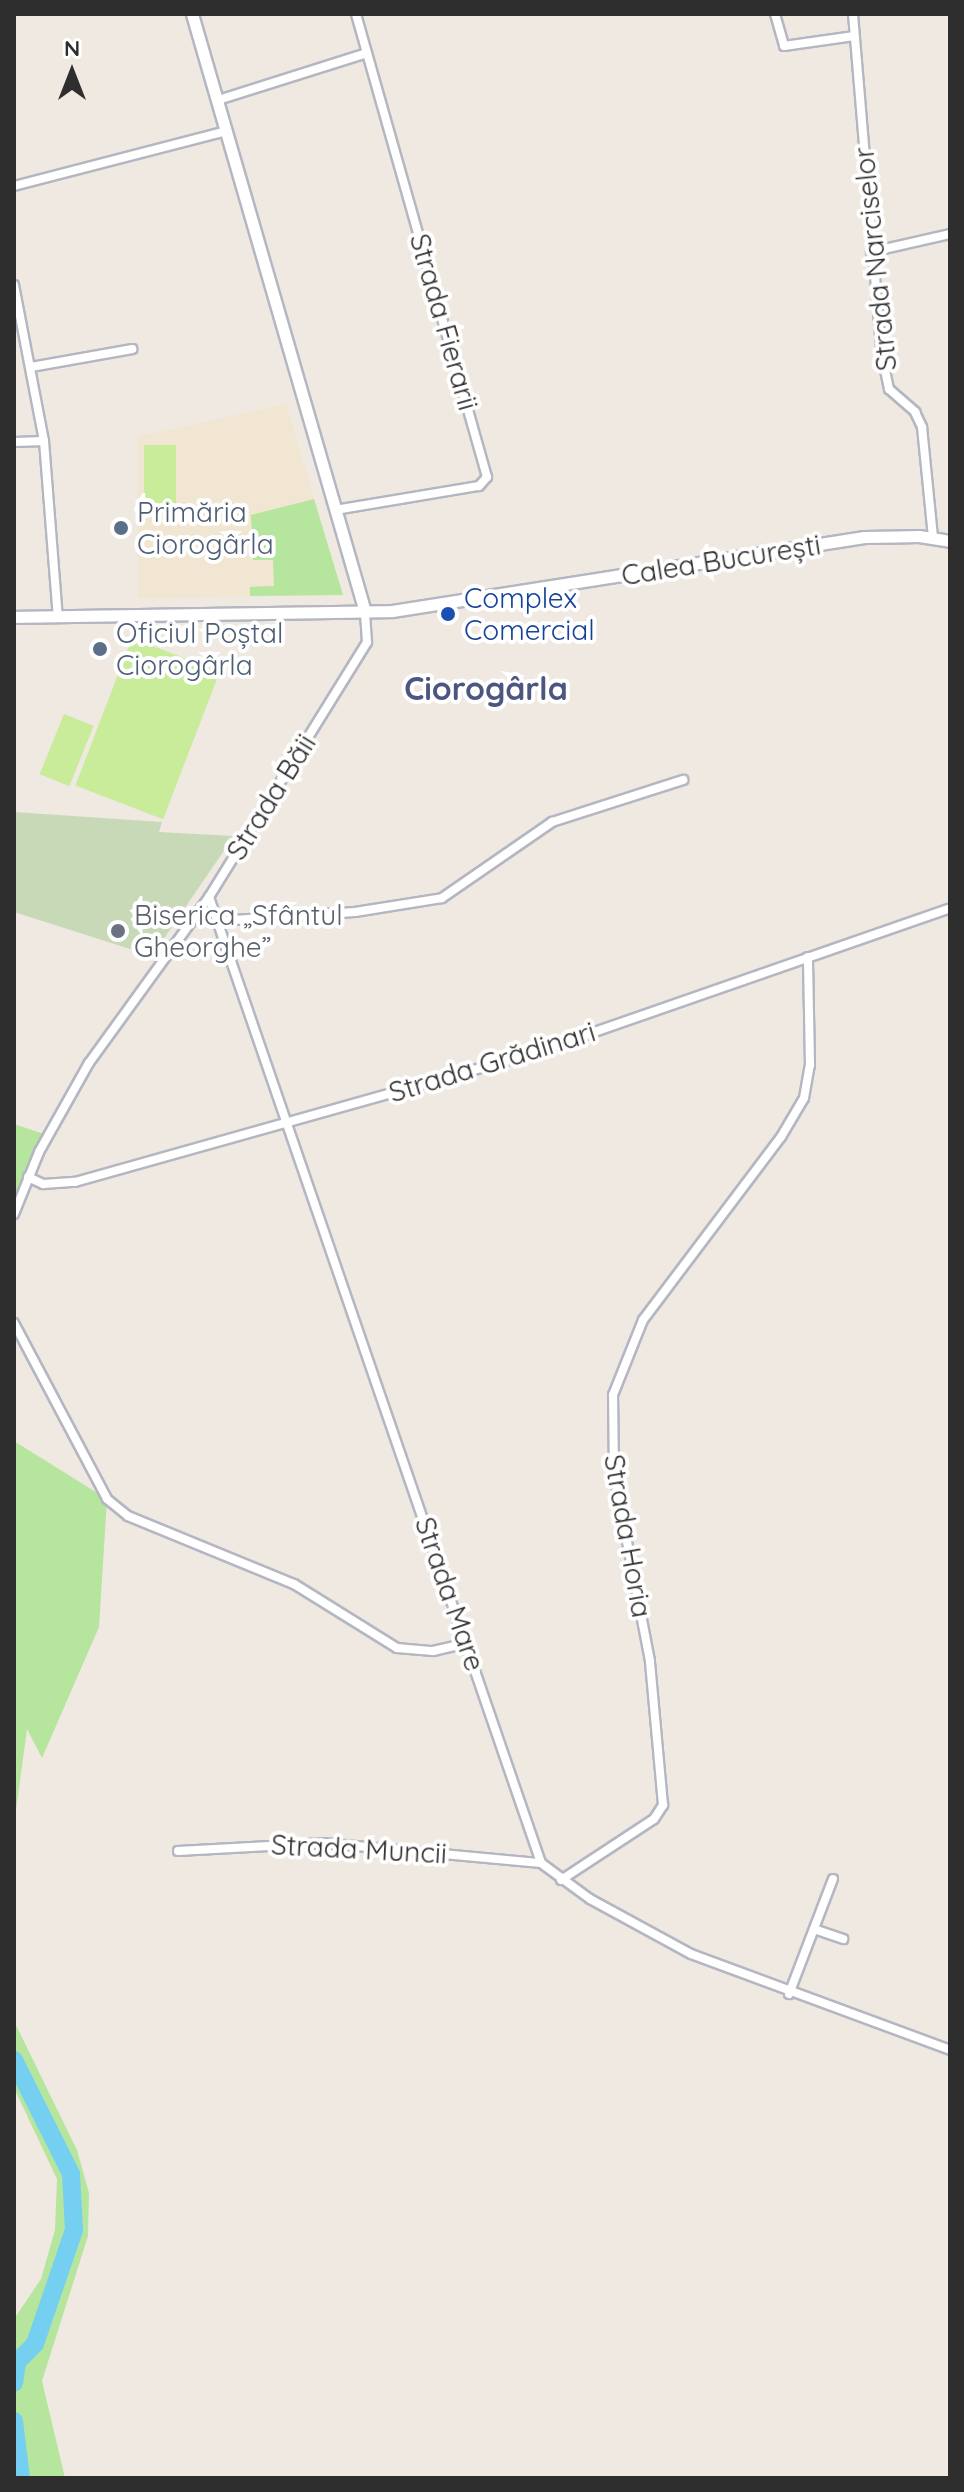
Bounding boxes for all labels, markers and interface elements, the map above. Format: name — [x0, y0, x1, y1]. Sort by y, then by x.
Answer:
north arrow — [32, 32, 112, 112]
text: N — [64, 34, 80, 62]
street label: Strada Narciselor — [847, 145, 903, 373]
street label: Strada Fierarii — [403, 230, 485, 414]
place label: Primăria Ciorogârla — [137, 495, 274, 561]
marker: Primăria Ciorogârla — [112, 519, 130, 537]
street label: Calea București — [619, 528, 823, 592]
place label: Complex Comercial — [464, 581, 595, 647]
marker: Complex Comercial — [439, 605, 457, 623]
place label: Oficiul Poștal Ciorogârla — [116, 616, 283, 682]
marker: Oficiul Poștal Ciorogârla — [91, 640, 109, 658]
district label: Ciorogârla — [404, 669, 568, 707]
street label: Strada Băii — [219, 728, 323, 866]
place label: Biserica „Sfântul Gheorghe” — [134, 898, 343, 964]
marker: Biserica „Sfântul Gheorghe” — [109, 922, 127, 940]
street label: Strada Grădinari — [385, 1015, 599, 1109]
street label: Strada Horia — [597, 1452, 659, 1620]
street label: Strada Mare — [408, 1513, 492, 1675]
street label: Strada Muncii — [270, 1828, 448, 1870]

